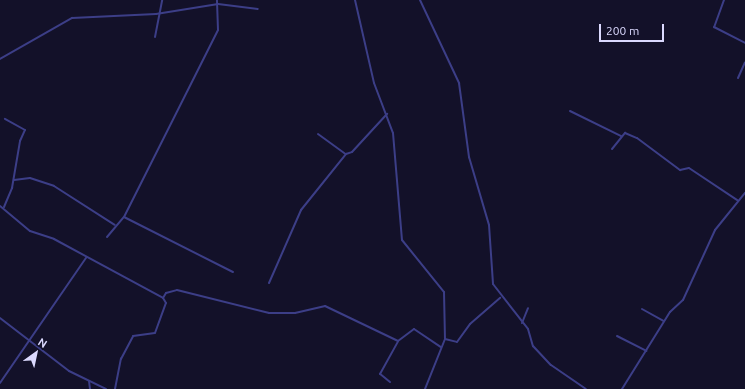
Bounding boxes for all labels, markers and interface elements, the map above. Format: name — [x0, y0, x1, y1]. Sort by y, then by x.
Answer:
scale bar — [601, 16, 666, 42]
text: 200 m — [606, 24, 639, 37]
north arrow — [16, 333, 56, 373]
text: N — [36, 336, 49, 350]

